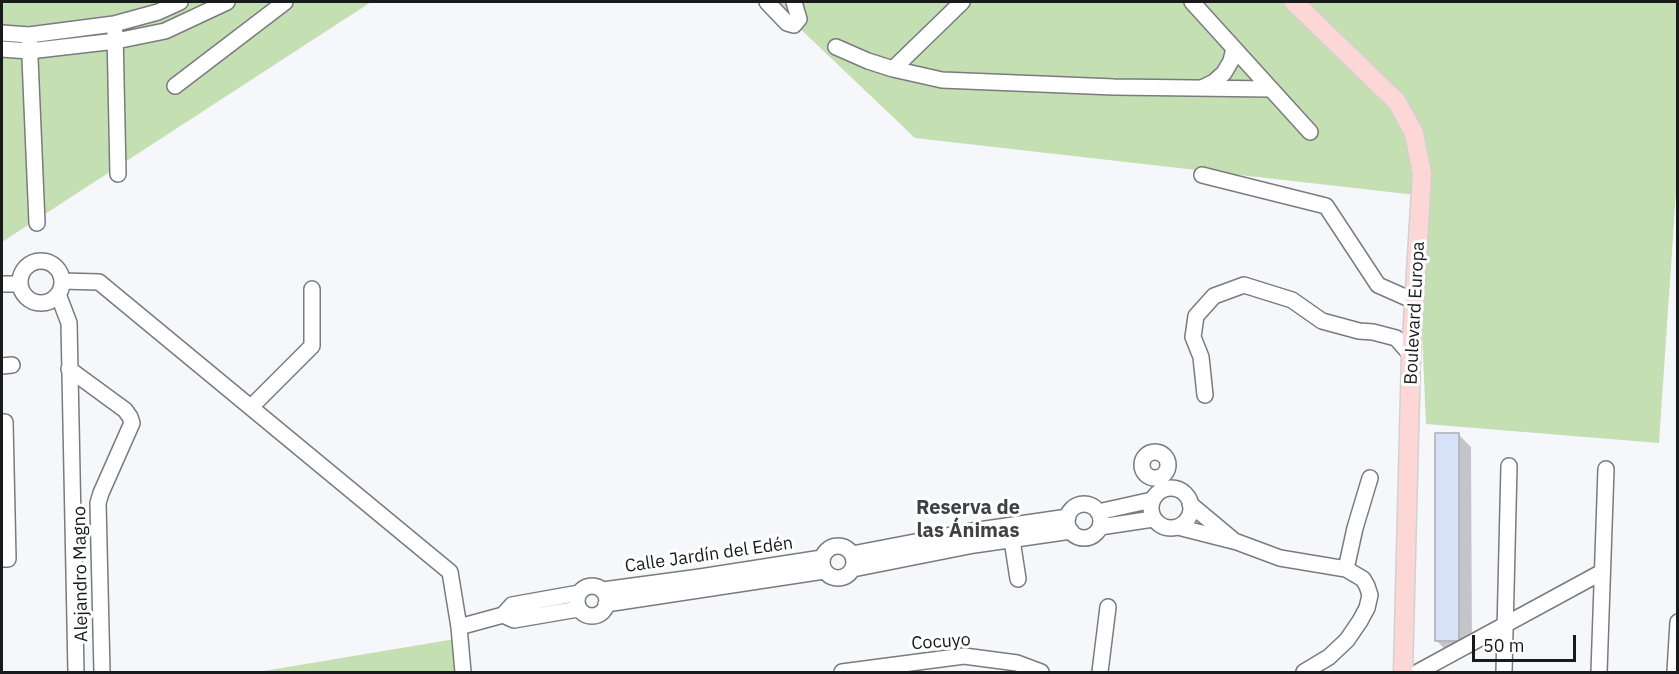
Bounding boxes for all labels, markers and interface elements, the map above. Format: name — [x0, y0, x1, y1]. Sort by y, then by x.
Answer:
street label: Boulevard Europa — [1400, 241, 1430, 385]
district label: Reserva de las Ánimas — [916, 496, 1020, 543]
street label: Alejandro Magno — [69, 506, 93, 642]
street label: Calle Jardín del Edén — [623, 532, 795, 578]
scale bar — [1475, 623, 1578, 661]
street label: Cocuyo — [911, 629, 971, 655]
text: 50 m — [1483, 634, 1525, 657]

